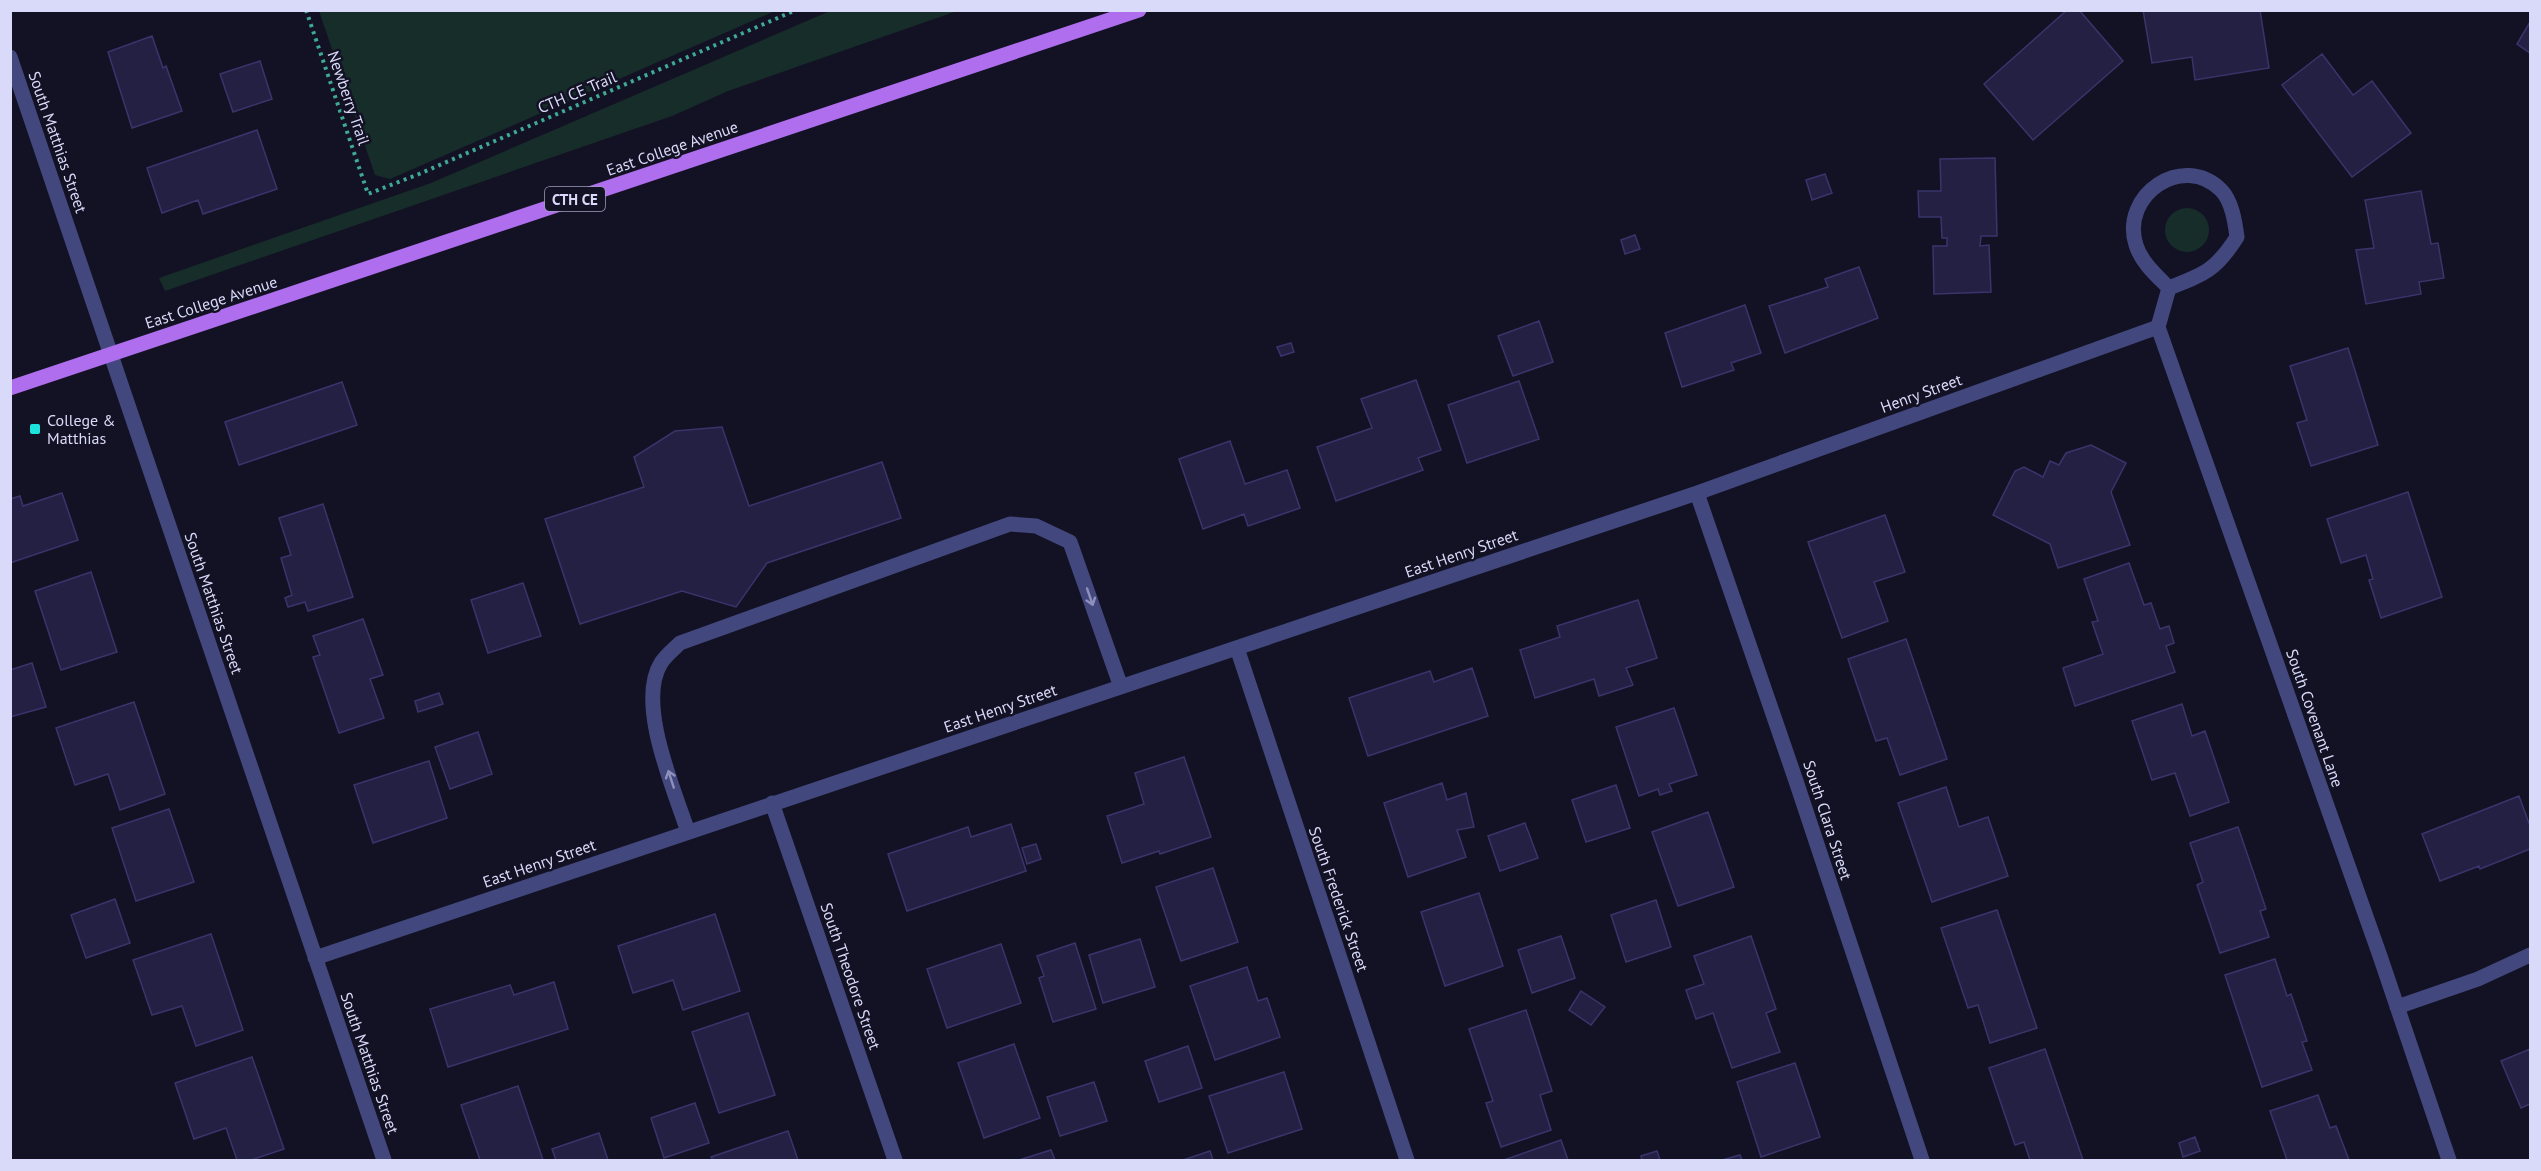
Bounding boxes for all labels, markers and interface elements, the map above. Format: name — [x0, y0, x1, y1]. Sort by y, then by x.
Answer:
street label: Newberry Trail — [324, 48, 375, 148]
street label: CTH CE Trail — [535, 66, 620, 118]
street label: South Matthias Street — [24, 69, 92, 216]
street label: East College Avenue — [604, 116, 740, 180]
road number: CTH CE — [545, 187, 605, 211]
street label: East College Avenue — [142, 271, 280, 333]
street label: Henry Street — [1878, 369, 1965, 417]
place label: College & Matthias — [47, 410, 115, 448]
marker: College & Matthias — [28, 422, 42, 436]
street label: East Henry Street — [1402, 524, 1521, 582]
street label: South Matthias Street — [180, 530, 248, 677]
one-way arrow — [1085, 588, 1096, 606]
street label: South Covenant Lane — [2282, 646, 2348, 790]
street label: East Henry Street — [941, 679, 1060, 737]
street label: South Clara Street — [1799, 758, 1857, 883]
one-way arrow — [665, 770, 676, 789]
street label: South Frederick Street — [1305, 824, 1373, 975]
street label: East Henry Street — [480, 834, 599, 892]
street label: South Theodore Street — [817, 900, 886, 1052]
street label: South Matthias Street — [336, 990, 404, 1137]

